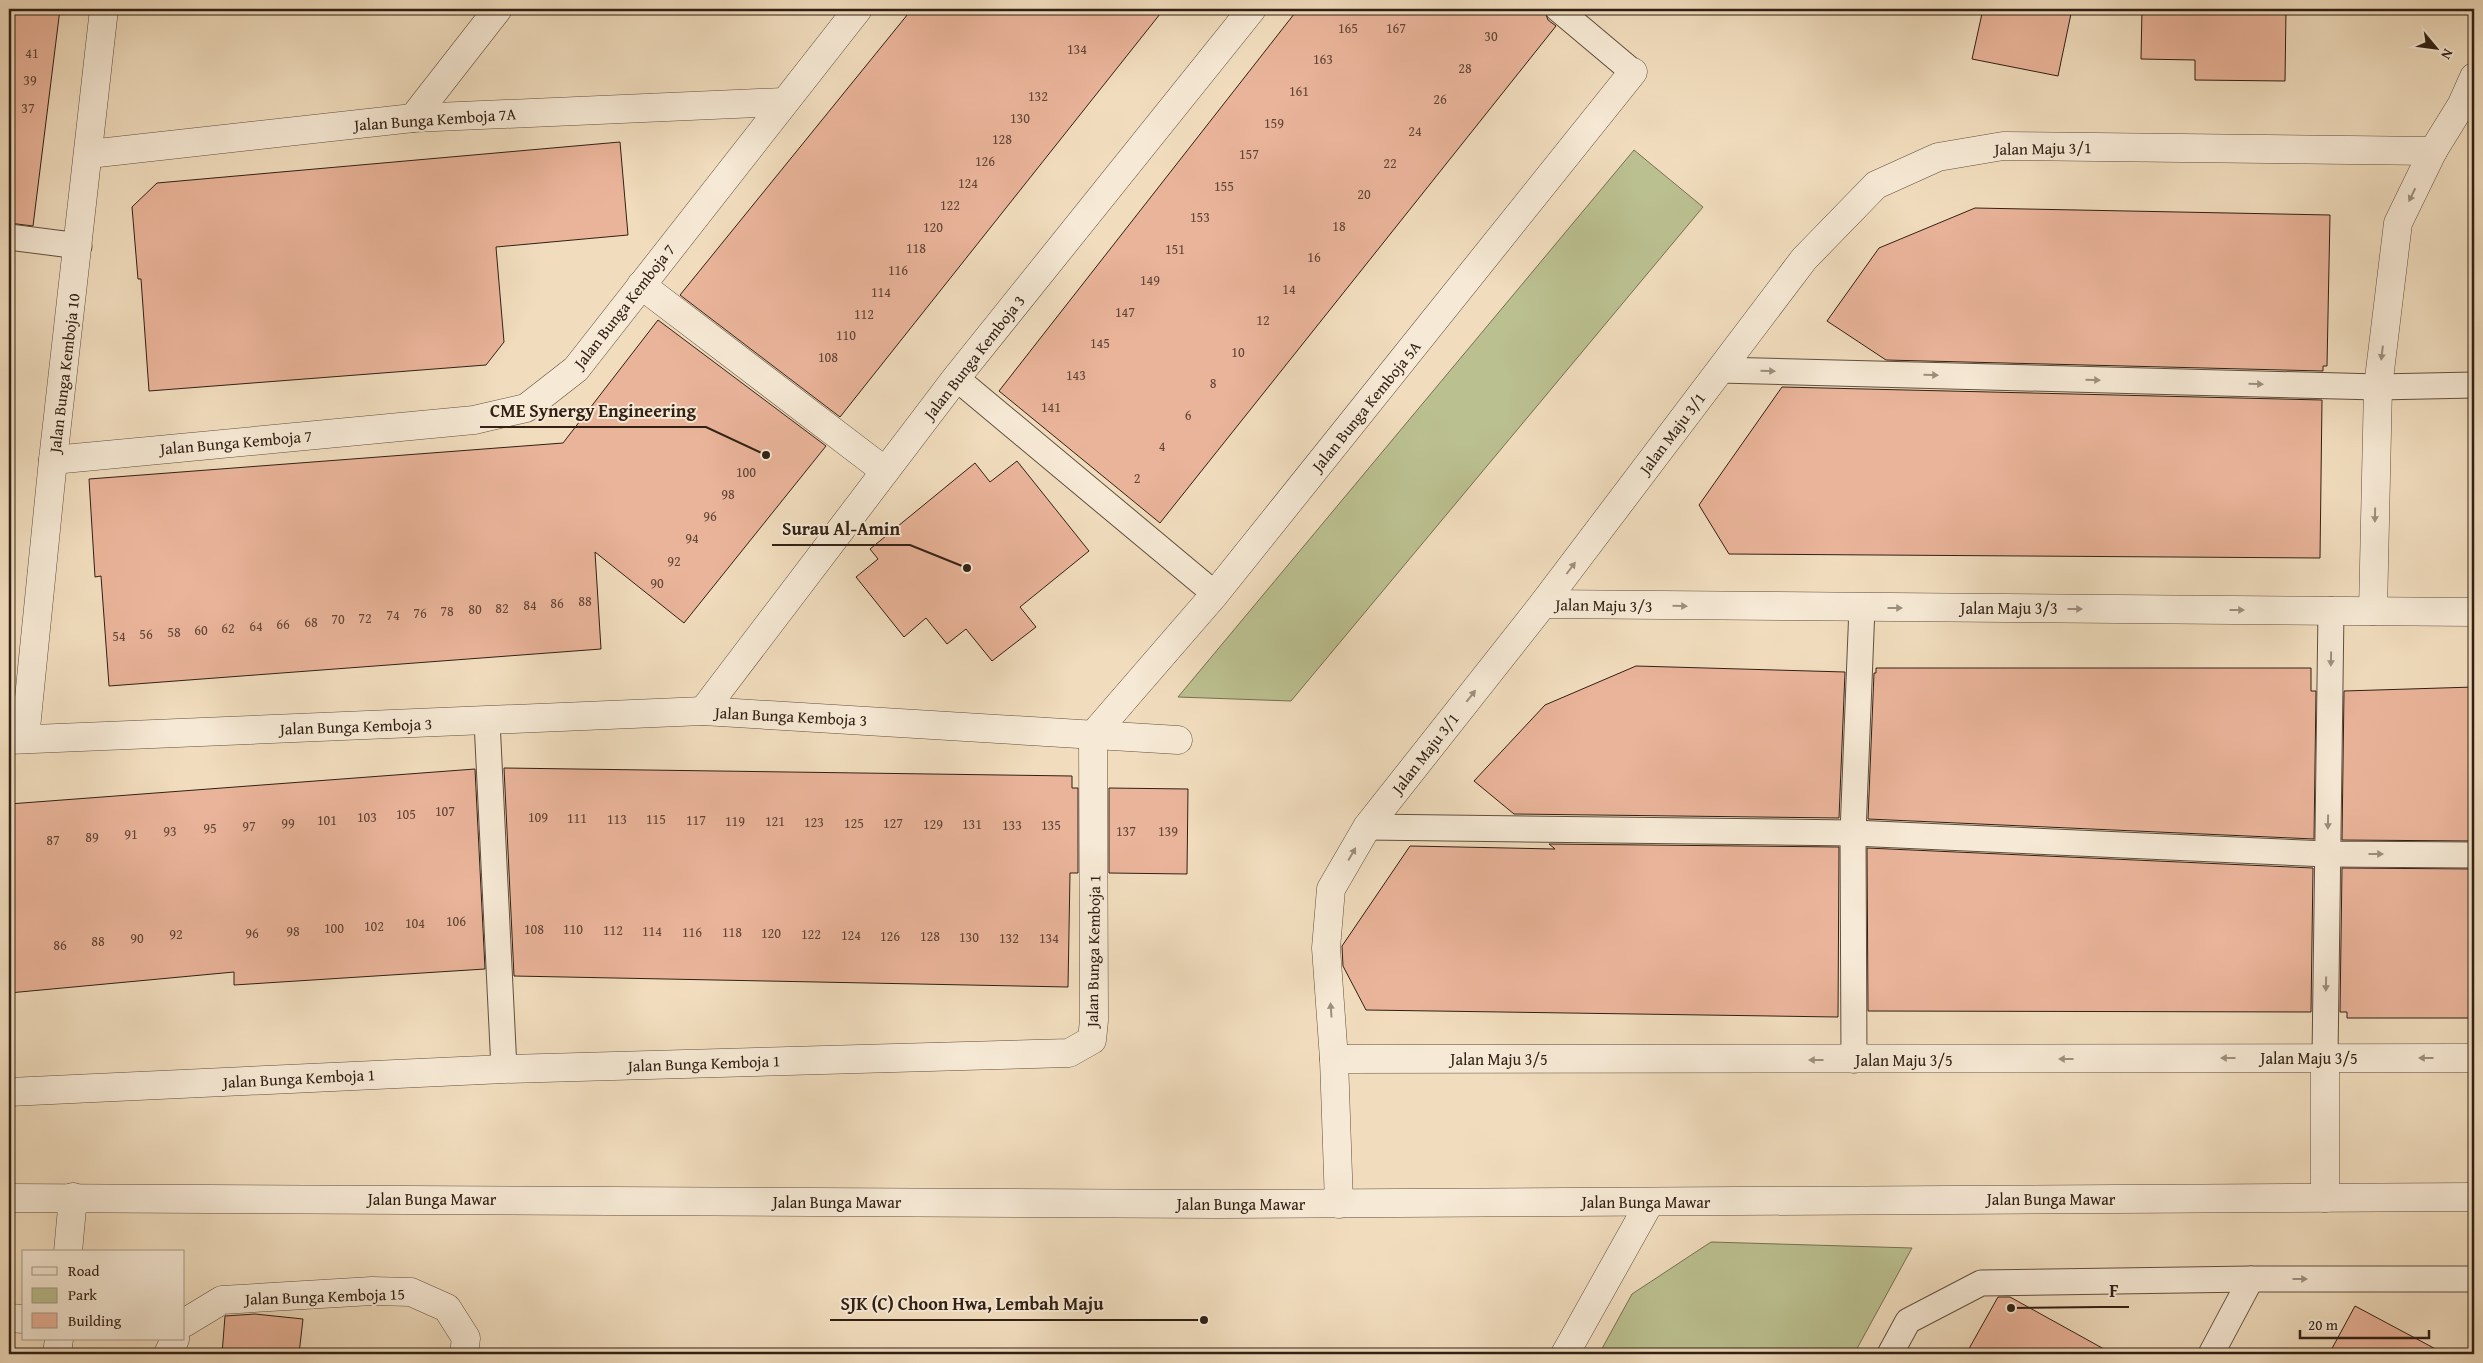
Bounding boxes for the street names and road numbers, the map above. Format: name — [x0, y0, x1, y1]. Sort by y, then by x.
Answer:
street label: Jalan Bunga Kemboja 7A — [351, 101, 517, 137]
street label: Jalan Maju 3/1 — [1992, 135, 2092, 161]
street label: Jalan Bunga Kemboja 7 — [566, 238, 681, 375]
street label: Jalan Bunga Kemboja 3 — [916, 290, 1030, 426]
street label: Jalan Bunga Kemboja 10 — [42, 292, 86, 456]
street label: Jalan Bunga Kemboja 5A — [1304, 335, 1427, 478]
street label: Jalan Maju 3/1 — [1632, 387, 1711, 481]
street label: Jalan Bunga Kemboja 7 — [157, 423, 313, 461]
street label: Jalan Maju 3/3 — [1553, 592, 1653, 618]
street label: Jalan Maju 3/3 — [1958, 596, 2058, 620]
street label: Jalan Bunga Kemboja 3 — [712, 700, 868, 732]
street label: Jalan Maju 3/1 — [1384, 707, 1464, 800]
street label: Jalan Bunga Kemboja 3 — [277, 711, 433, 741]
street label: Jalan Bunga Kemboja 1 — [1080, 875, 1106, 1029]
street label: Jalan Maju 3/5 — [2258, 1046, 2358, 1070]
street label: Jalan Maju 3/5 — [1448, 1047, 1548, 1071]
street label: Jalan Bunga Kemboja 1 — [625, 1048, 781, 1078]
street label: Jalan Maju 3/5 — [1853, 1048, 1953, 1072]
street label: Jalan Bunga Kemboja 1 — [220, 1062, 376, 1094]
street label: Jalan Bunga Mawar — [366, 1187, 497, 1211]
street label: Jalan Bunga Mawar — [1985, 1187, 2116, 1211]
street label: Jalan Bunga Mawar — [771, 1190, 902, 1214]
street label: Jalan Bunga Mawar — [1580, 1190, 1711, 1214]
street label: Jalan Bunga Mawar — [1175, 1192, 1306, 1216]
street label: Jalan Bunga Kemboja 15 — [243, 1281, 405, 1311]

